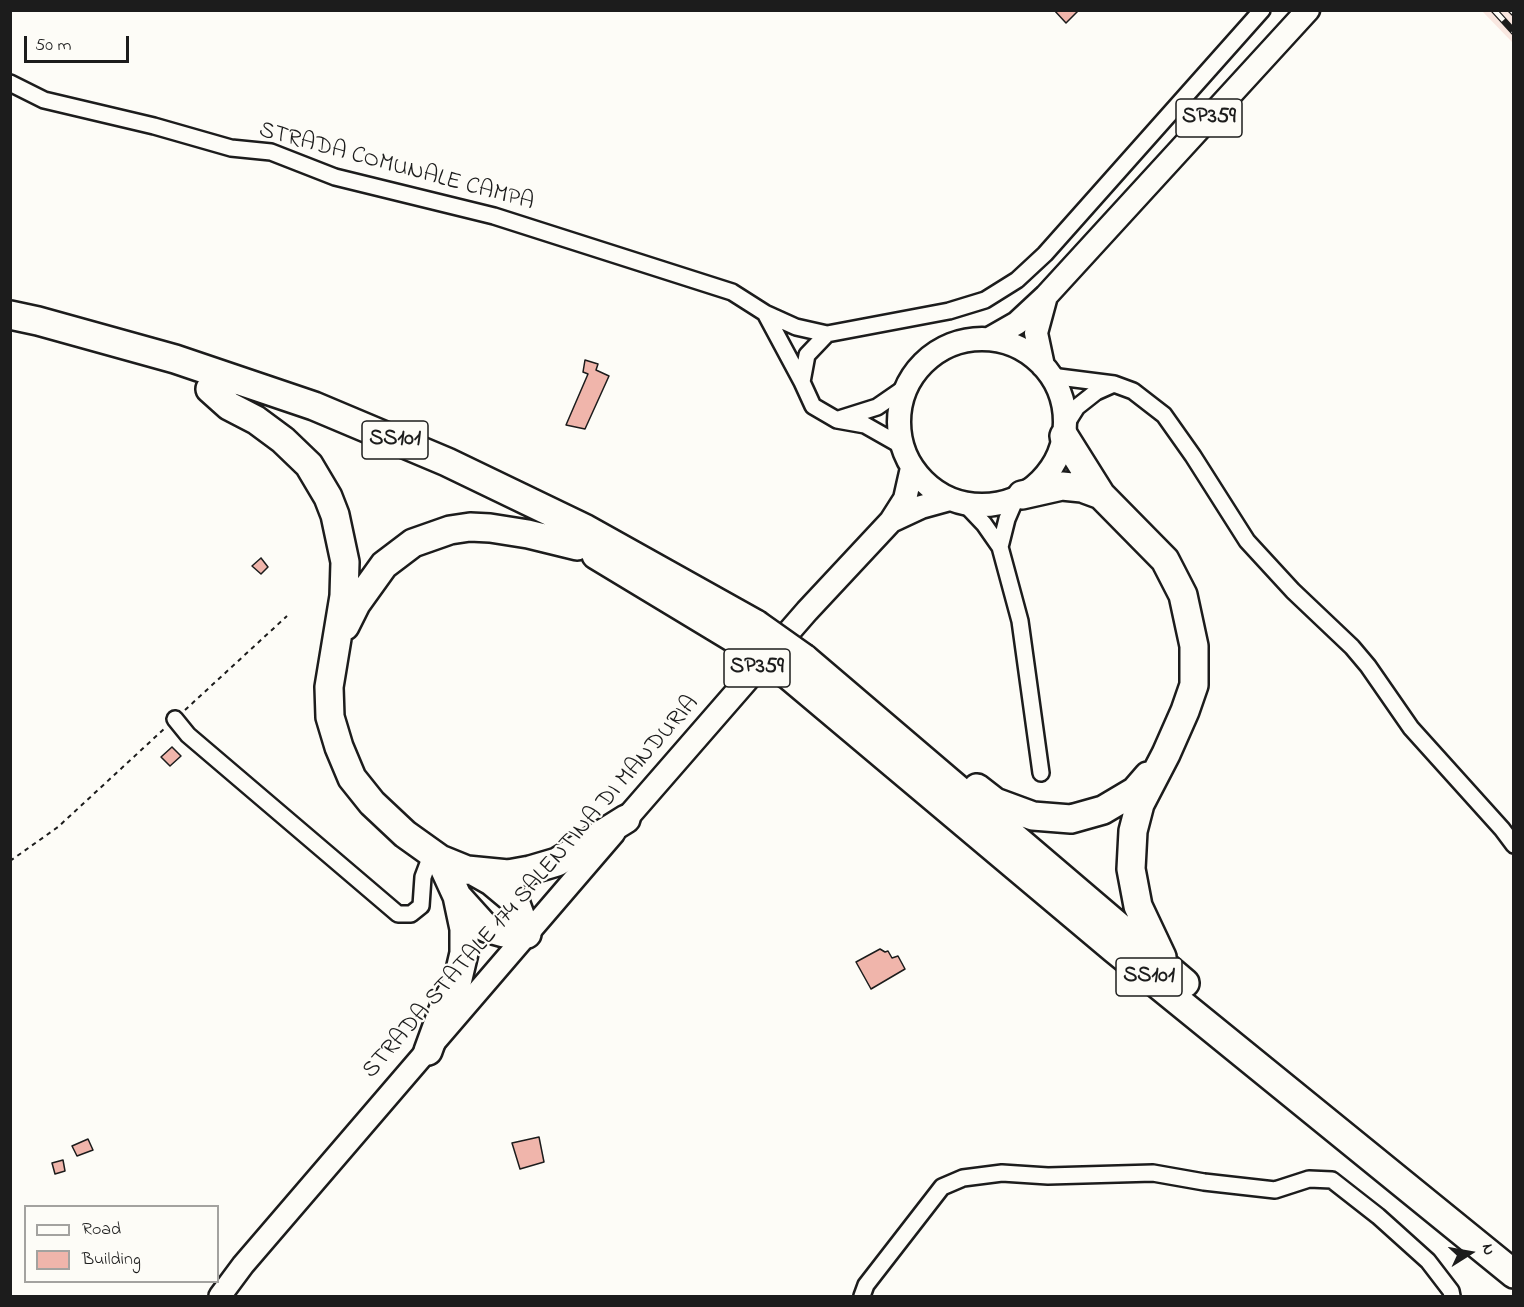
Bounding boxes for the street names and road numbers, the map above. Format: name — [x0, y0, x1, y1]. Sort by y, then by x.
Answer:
road number: SP359 — [1176, 99, 1242, 137]
street label: STRADA COMUNALE CAMPA — [255, 117, 537, 219]
road number: SS101 — [362, 421, 428, 459]
road number: SP359 — [724, 649, 790, 687]
street label: STRADA STATALE 174 SALENTINA DI MANDURIA — [358, 690, 706, 1086]
road number: SS101 — [1116, 958, 1182, 996]

